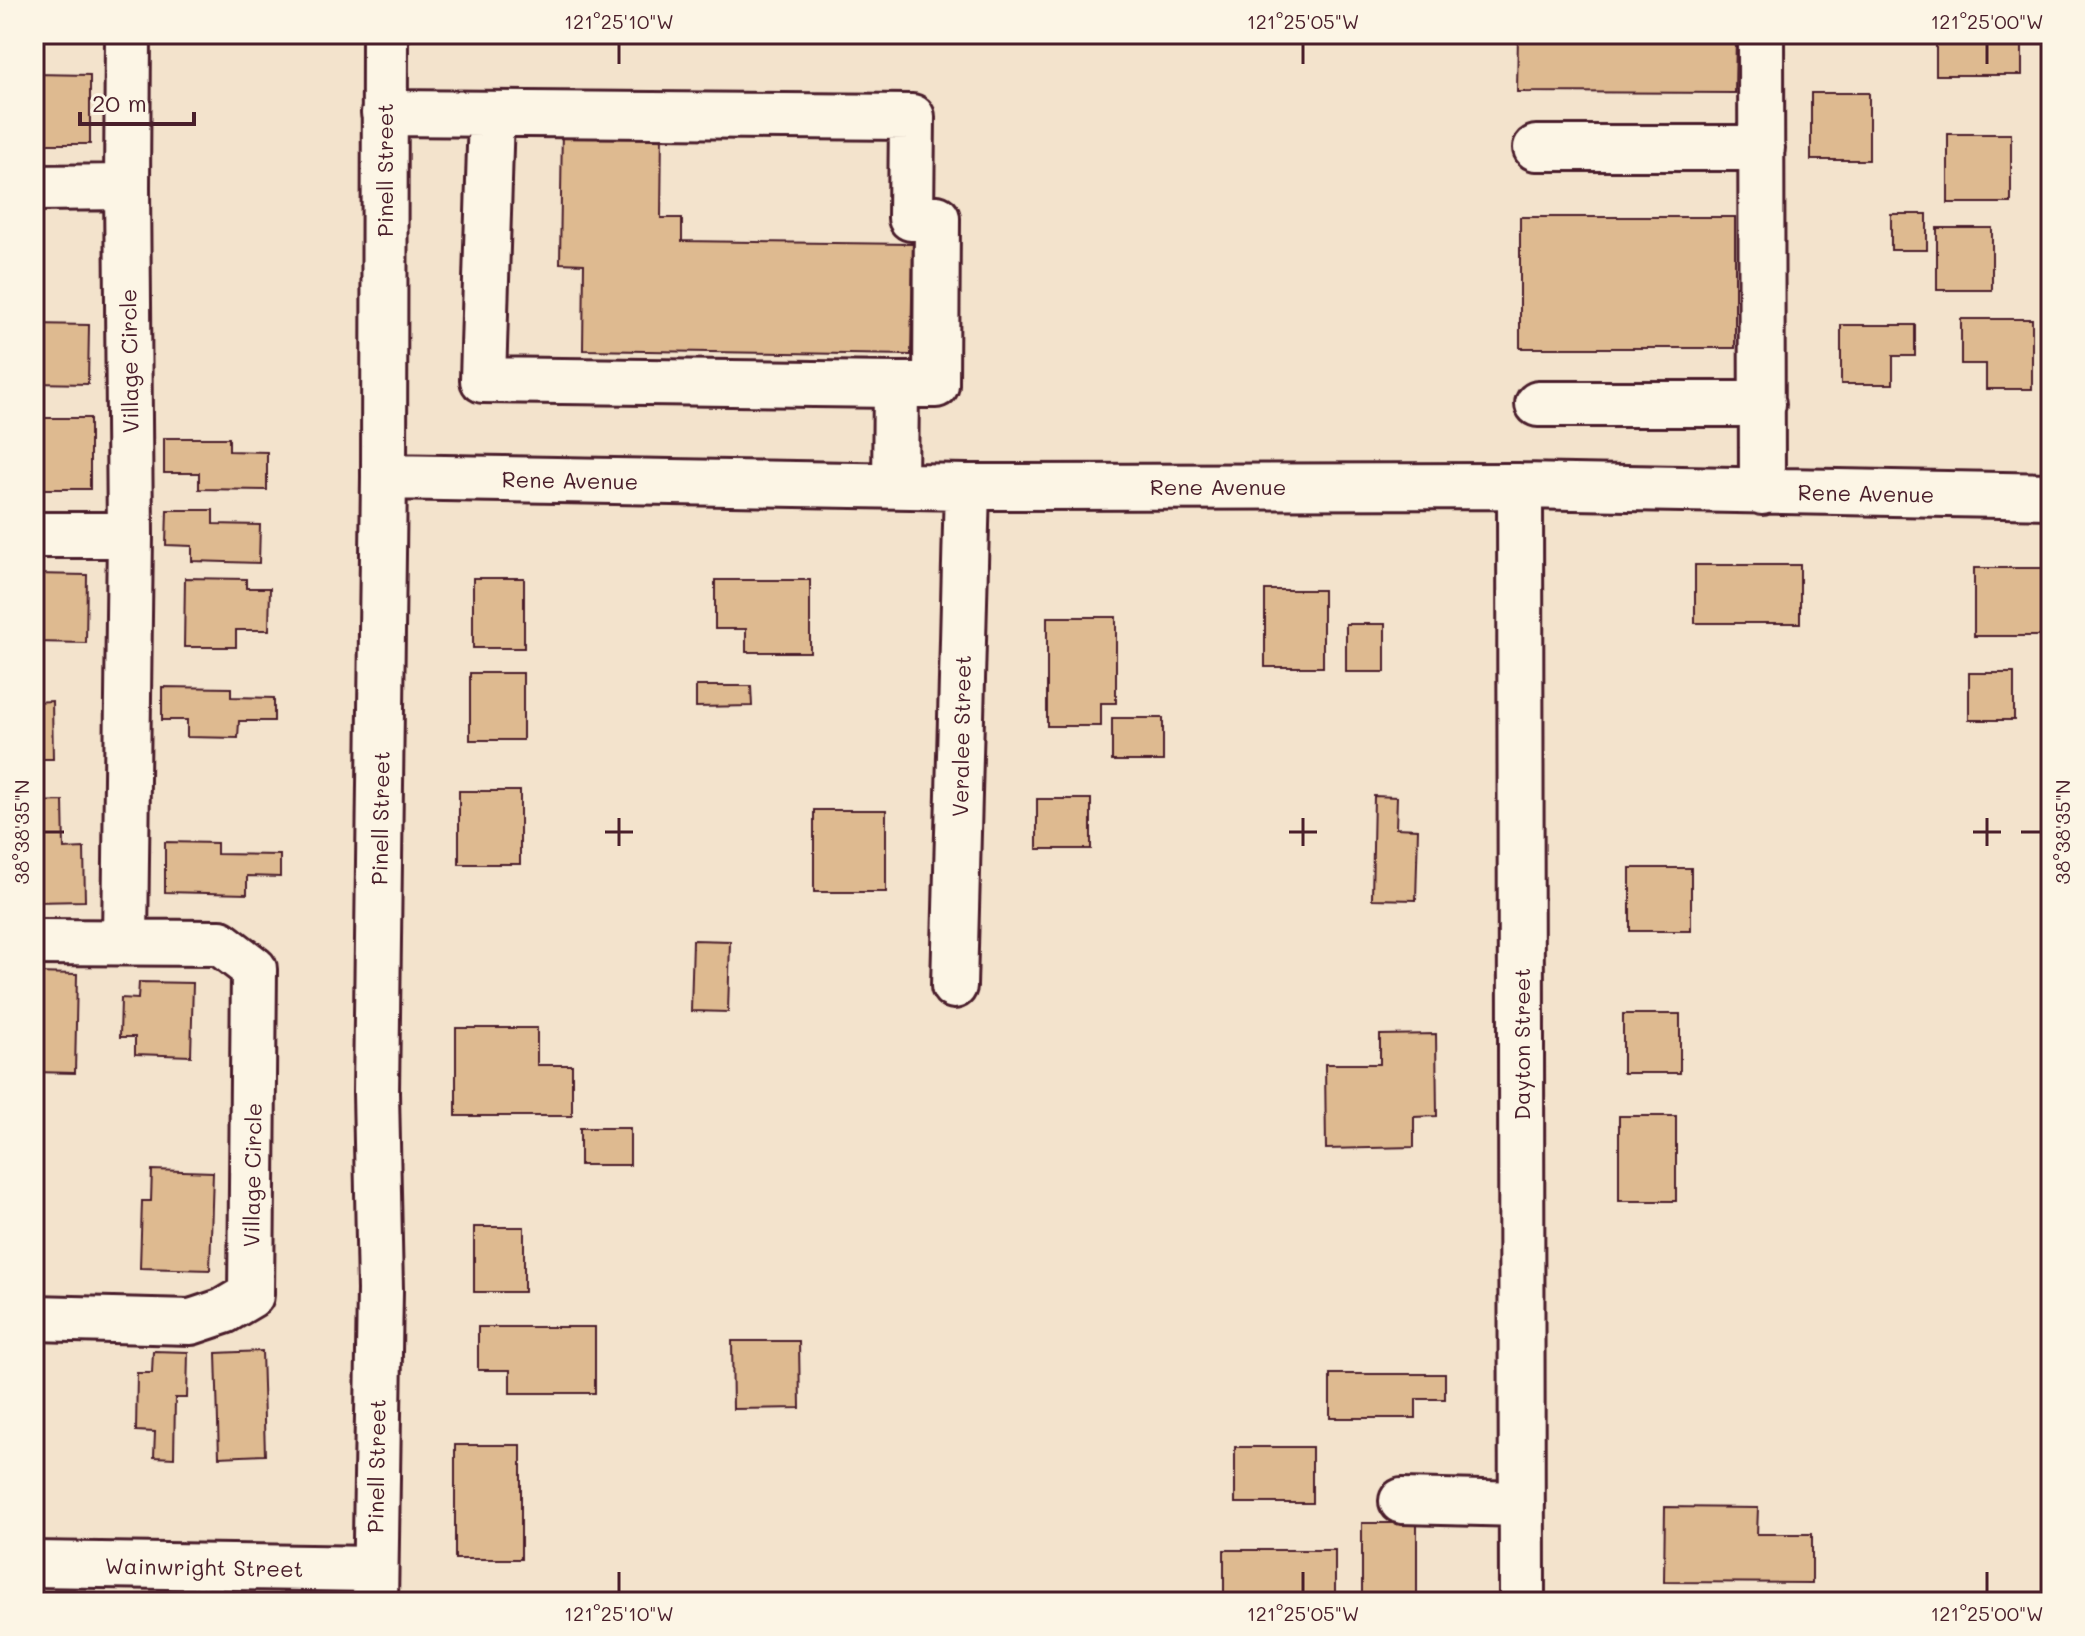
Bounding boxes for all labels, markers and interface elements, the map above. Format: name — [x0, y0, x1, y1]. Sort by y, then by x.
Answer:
text: 121°25'10"W — [564, 8, 674, 34]
text: 121°25'05"W — [1247, 8, 1359, 34]
text: 121°25'00"W — [1930, 8, 2044, 34]
scale bar — [80, 76, 194, 126]
text: 20 m — [92, 87, 147, 118]
street label: Pinell Street — [370, 103, 399, 237]
street label: Village Circle — [113, 288, 145, 434]
street label: Rene Avenue — [501, 464, 639, 496]
street label: Rene Avenue — [1150, 472, 1286, 501]
street label: Rene Avenue — [1797, 477, 1935, 509]
street label: Veralee Street — [945, 655, 977, 817]
street label: Pinell Street — [364, 751, 396, 885]
text: 38°38'35"N — [8, 780, 34, 884]
text: 38°38'35"N — [2049, 780, 2075, 884]
street label: Dayton Street — [1507, 968, 1536, 1120]
street label: Village Circle — [236, 1102, 268, 1248]
street label: Pinell Street — [360, 1399, 392, 1533]
street label: Wainwright Street — [104, 1551, 304, 1583]
text: 121°25'10"W — [564, 1600, 674, 1626]
text: 121°25'05"W — [1247, 1600, 1359, 1626]
text: 121°25'00"W — [1930, 1600, 2044, 1626]

